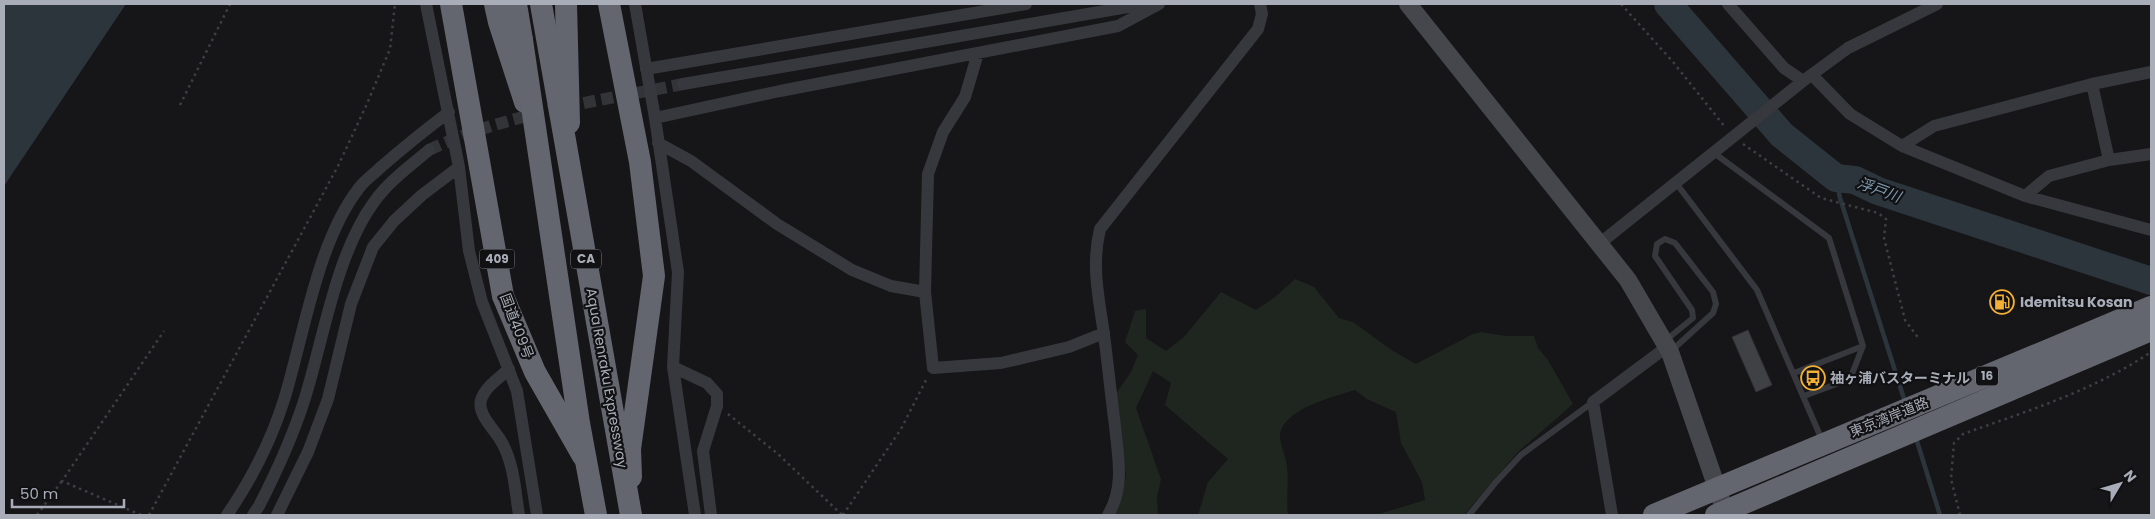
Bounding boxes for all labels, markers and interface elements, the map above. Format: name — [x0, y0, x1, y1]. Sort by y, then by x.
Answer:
water label: 浮戸川 — [1854, 172, 1906, 208]
road number: 409 — [480, 250, 514, 268]
road number: CA — [571, 250, 601, 268]
street label: Aqua Renraku Expressway — [581, 286, 633, 470]
fuel station icon: Idemitsu Kosan — [1989, 289, 2015, 315]
street label: 国道409号 — [495, 290, 539, 362]
place label: Idemitsu Kosan — [2020, 292, 2133, 312]
bus stop icon: 袖ヶ浦バスターミナル — [1800, 365, 1826, 391]
road number: 16 — [1976, 366, 1998, 386]
place label: 袖ヶ浦バスターミナル — [1830, 368, 1970, 388]
street label: 東京湾岸道路 — [1846, 392, 1932, 442]
north arrow — [2095, 459, 2145, 509]
text: N — [2119, 466, 2141, 486]
scale bar — [12, 476, 125, 508]
text: 50 m — [20, 483, 58, 504]

